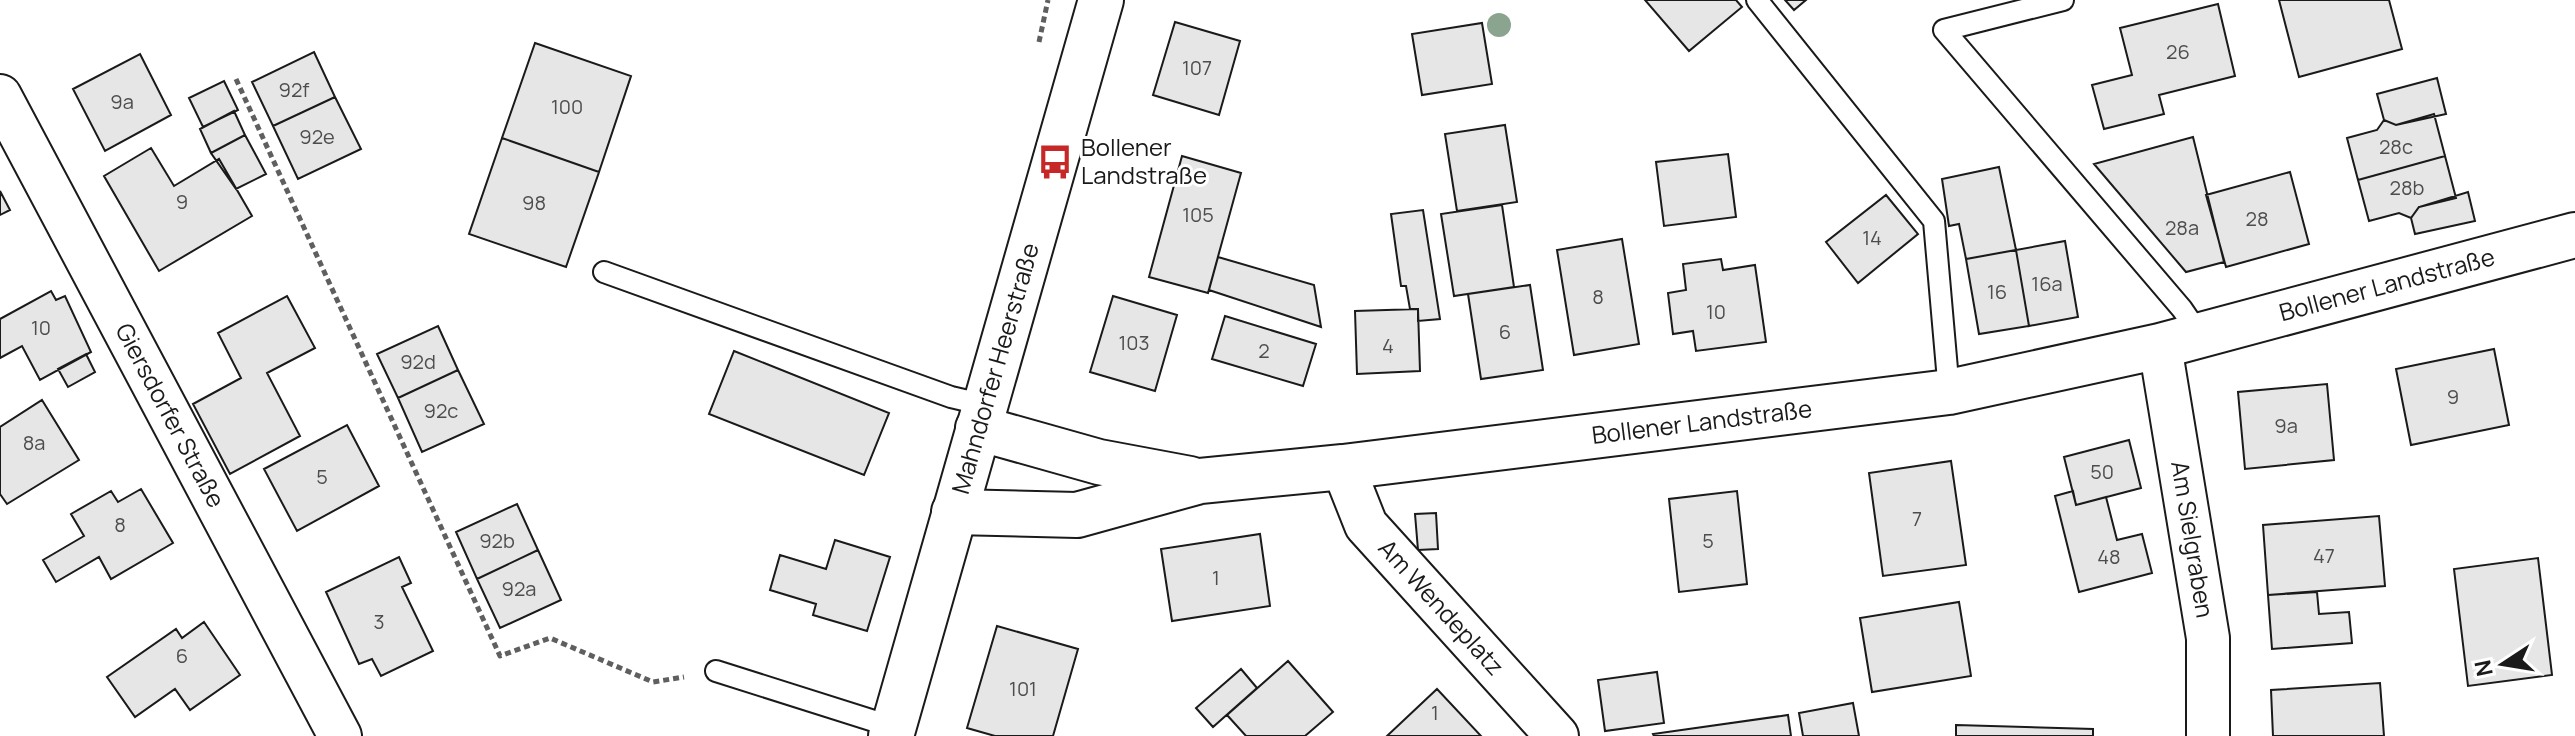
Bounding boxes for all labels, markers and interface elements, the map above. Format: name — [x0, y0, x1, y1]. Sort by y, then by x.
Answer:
house number: 26 — [2166, 38, 2190, 65]
house number: 107 — [1182, 54, 1212, 81]
house number: 92f — [279, 76, 309, 103]
house number: 9a — [110, 88, 134, 115]
house number: 100 — [551, 93, 583, 120]
house number: 92e — [299, 123, 335, 150]
place label: Bollener Landstraße — [1081, 130, 1207, 191]
house number: 28c — [2379, 133, 2413, 160]
bus stop icon: Bollener Landstraße — [1036, 143, 1074, 181]
house number: 28b — [2390, 174, 2425, 201]
house number: 9 — [176, 188, 188, 215]
house number: 98 — [522, 189, 546, 216]
house number: 105 — [1182, 201, 1214, 228]
house number: 28 — [2245, 205, 2269, 232]
house number: 28a — [2165, 214, 2199, 241]
house number: 14 — [1862, 224, 1882, 251]
street label: Mahndorfer Heerstraße — [943, 239, 1046, 498]
street label: Bollener Landstraße — [2275, 239, 2498, 328]
house number: 16a — [2031, 270, 2063, 297]
house number: 16 — [1987, 278, 2007, 305]
house number: 8 — [1592, 283, 1604, 310]
house number: 10 — [1706, 298, 1726, 325]
house number: 10 — [31, 314, 51, 341]
street label: Giersdorfer Straße — [109, 317, 234, 513]
house number: 6 — [1499, 318, 1511, 345]
house number: 103 — [1118, 329, 1150, 356]
house number: 4 — [1382, 332, 1394, 359]
house number: 2 — [1258, 337, 1270, 364]
house number: 92d — [400, 348, 436, 375]
house number: 9 — [2447, 383, 2459, 410]
street label: Bollener Landstraße — [1590, 391, 1814, 451]
house number: 92c — [424, 397, 458, 424]
house number: 9a — [2274, 412, 2298, 439]
house number: 8a — [23, 429, 45, 456]
house number: 50 — [2090, 458, 2114, 485]
street label: Am Sielgraben — [2164, 458, 2222, 620]
house number: 5 — [316, 463, 328, 490]
house number: 7 — [1912, 505, 1922, 532]
house number: 8 — [114, 511, 126, 538]
house number: 92b — [479, 527, 515, 554]
house number: 5 — [1702, 527, 1714, 554]
street label: Am Wendeplatz — [1372, 532, 1512, 682]
house number: 47 — [2313, 542, 2335, 569]
house number: 48 — [2097, 543, 2121, 570]
house number: 1 — [1212, 564, 1220, 591]
house number: 92a — [502, 575, 536, 602]
house number: 3 — [373, 608, 385, 635]
north arrow — [2463, 624, 2543, 704]
house number: 6 — [176, 642, 188, 669]
text: N — [2467, 657, 2500, 679]
house number: 101 — [1009, 675, 1037, 702]
house number: 1 — [1431, 699, 1439, 726]

